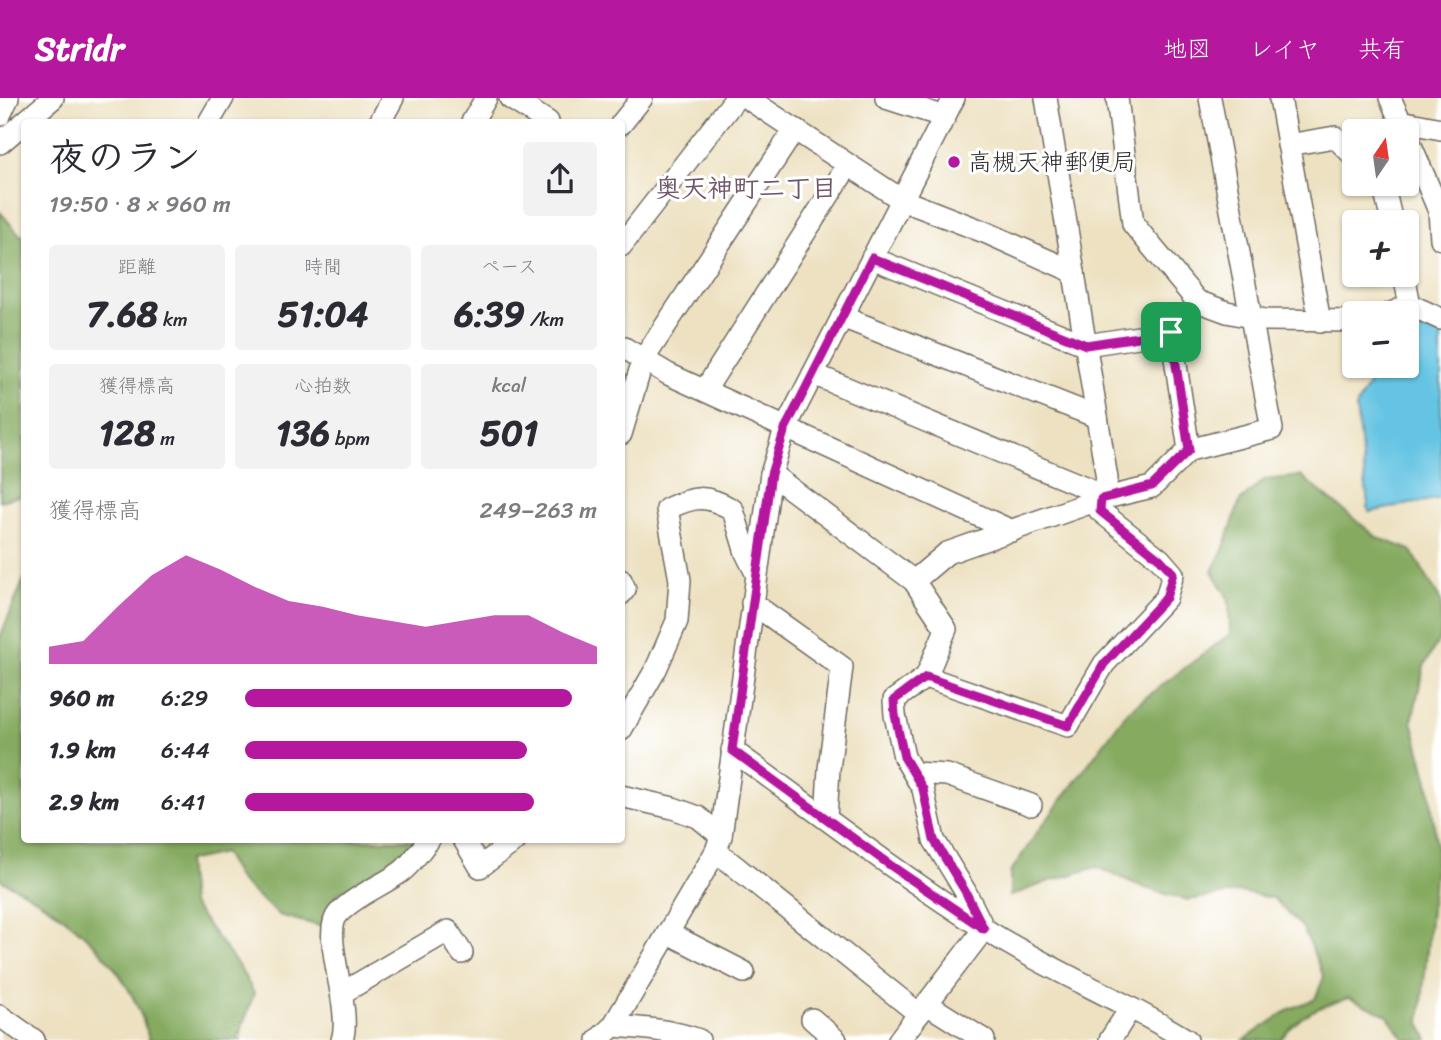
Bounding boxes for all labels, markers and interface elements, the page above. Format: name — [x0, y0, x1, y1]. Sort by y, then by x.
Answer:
text: Stridr — [35, 20, 124, 78]
text: 地図 — [1163, 28, 1211, 70]
text: レイヤ — [1249, 28, 1320, 70]
text: 共有 — [1358, 28, 1406, 70]
north arrow — [1342, 119, 1419, 196]
map controls — [1342, 119, 1419, 378]
text: 夜のラン — [49, 124, 201, 191]
place label: 高槻天神郵便局 — [968, 141, 1136, 183]
button: share — [523, 142, 597, 216]
marker: 高槻天神郵便局 — [946, 154, 962, 170]
district label: 奥天神町二丁目 — [655, 165, 837, 211]
text: 19:50 · 8 × 960 m — [49, 184, 231, 225]
button: + — [1342, 210, 1419, 287]
text: 距離 — [118, 250, 156, 283]
text: 時間 — [304, 250, 342, 283]
text: ペース — [481, 250, 537, 283]
text: 7.68 — [86, 283, 158, 345]
text: 51:04 — [278, 283, 368, 345]
text: 6:39 — [454, 283, 525, 345]
button: − — [1342, 301, 1419, 378]
pin — [1141, 302, 1201, 362]
text: km — [158, 303, 188, 336]
text: /km — [525, 303, 564, 336]
icon: arrive — [1152, 313, 1190, 351]
text: 獲得標高 — [99, 369, 175, 402]
text: 心拍数 — [294, 369, 352, 402]
text: kcal — [492, 369, 526, 402]
text: 128 — [99, 402, 155, 464]
text: 136 — [276, 402, 330, 464]
text: 501 — [480, 402, 538, 464]
text: m — [155, 422, 175, 455]
text: bpm — [330, 422, 370, 455]
text: 獲得標高 — [49, 490, 141, 531]
text: 249–263 m — [480, 490, 597, 531]
text: 960 m — [49, 678, 114, 719]
text: 6:29 — [161, 678, 208, 719]
text: 1.9 km — [49, 730, 116, 771]
text: 6:44 — [161, 730, 210, 771]
text: 2.9 km — [49, 782, 119, 823]
text: 6:41 — [161, 782, 205, 823]

